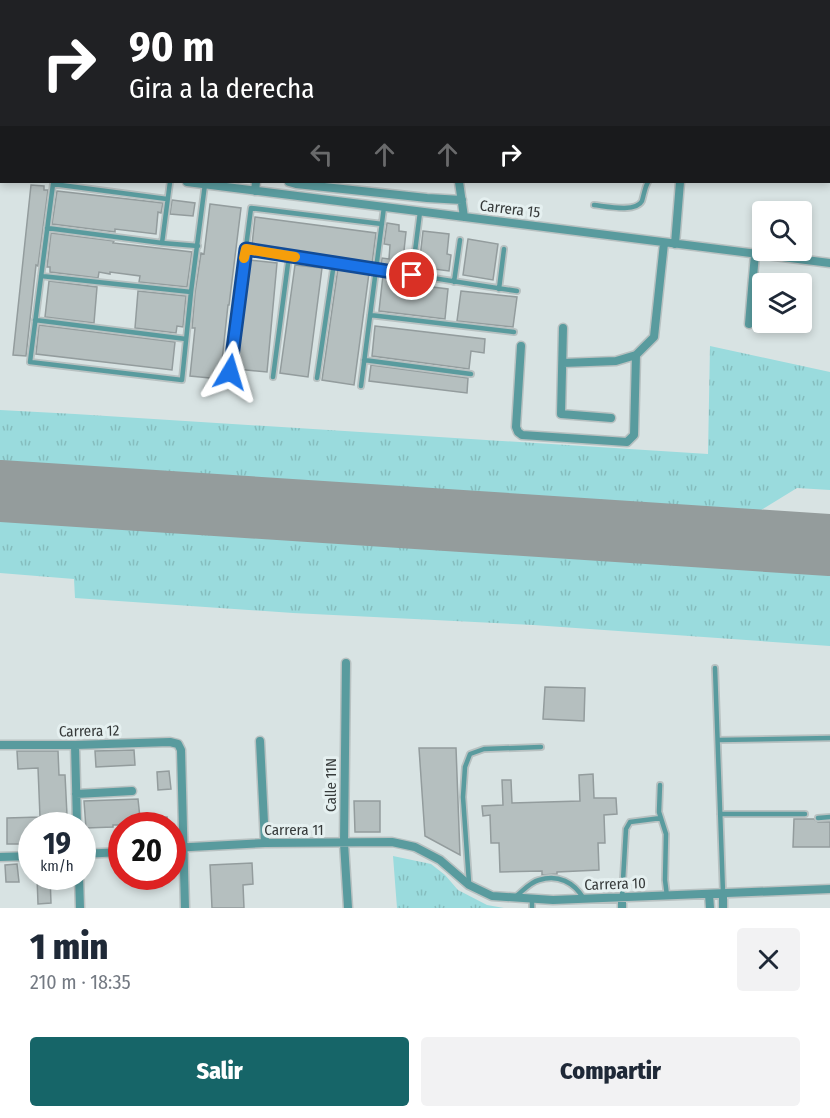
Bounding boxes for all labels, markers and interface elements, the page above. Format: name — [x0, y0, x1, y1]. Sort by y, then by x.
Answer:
text: 90 m — [129, 22, 214, 72]
icon: right — [30, 24, 108, 102]
text: Gira a la derecha — [129, 73, 314, 105]
icon: left — [305, 138, 338, 171]
icon: ahead — [368, 138, 401, 171]
icon: ahead — [431, 138, 464, 171]
icon: right — [494, 138, 527, 171]
street label: Carrera 15 — [479, 196, 541, 222]
map controls — [752, 201, 812, 333]
button: search — [752, 201, 812, 261]
pin — [386, 249, 437, 300]
icon: arrive — [395, 258, 428, 291]
button: layers — [752, 273, 812, 333]
position arrow — [198, 340, 262, 404]
street label: Carrera 12 — [59, 721, 120, 741]
street label: Calle 11N — [322, 758, 340, 812]
speed limit sign: 20 — [108, 812, 186, 890]
street label: Carrera 11 — [264, 821, 324, 839]
text: 19 — [43, 826, 71, 862]
text: km/h — [40, 857, 74, 875]
street label: Carrera 10 — [584, 874, 646, 894]
text: 1 min — [30, 925, 108, 969]
button: close — [737, 928, 800, 991]
text: 210 m · 18:35 — [30, 970, 131, 994]
button: Salir — [30, 1037, 409, 1106]
button: Compartir — [421, 1037, 800, 1106]

